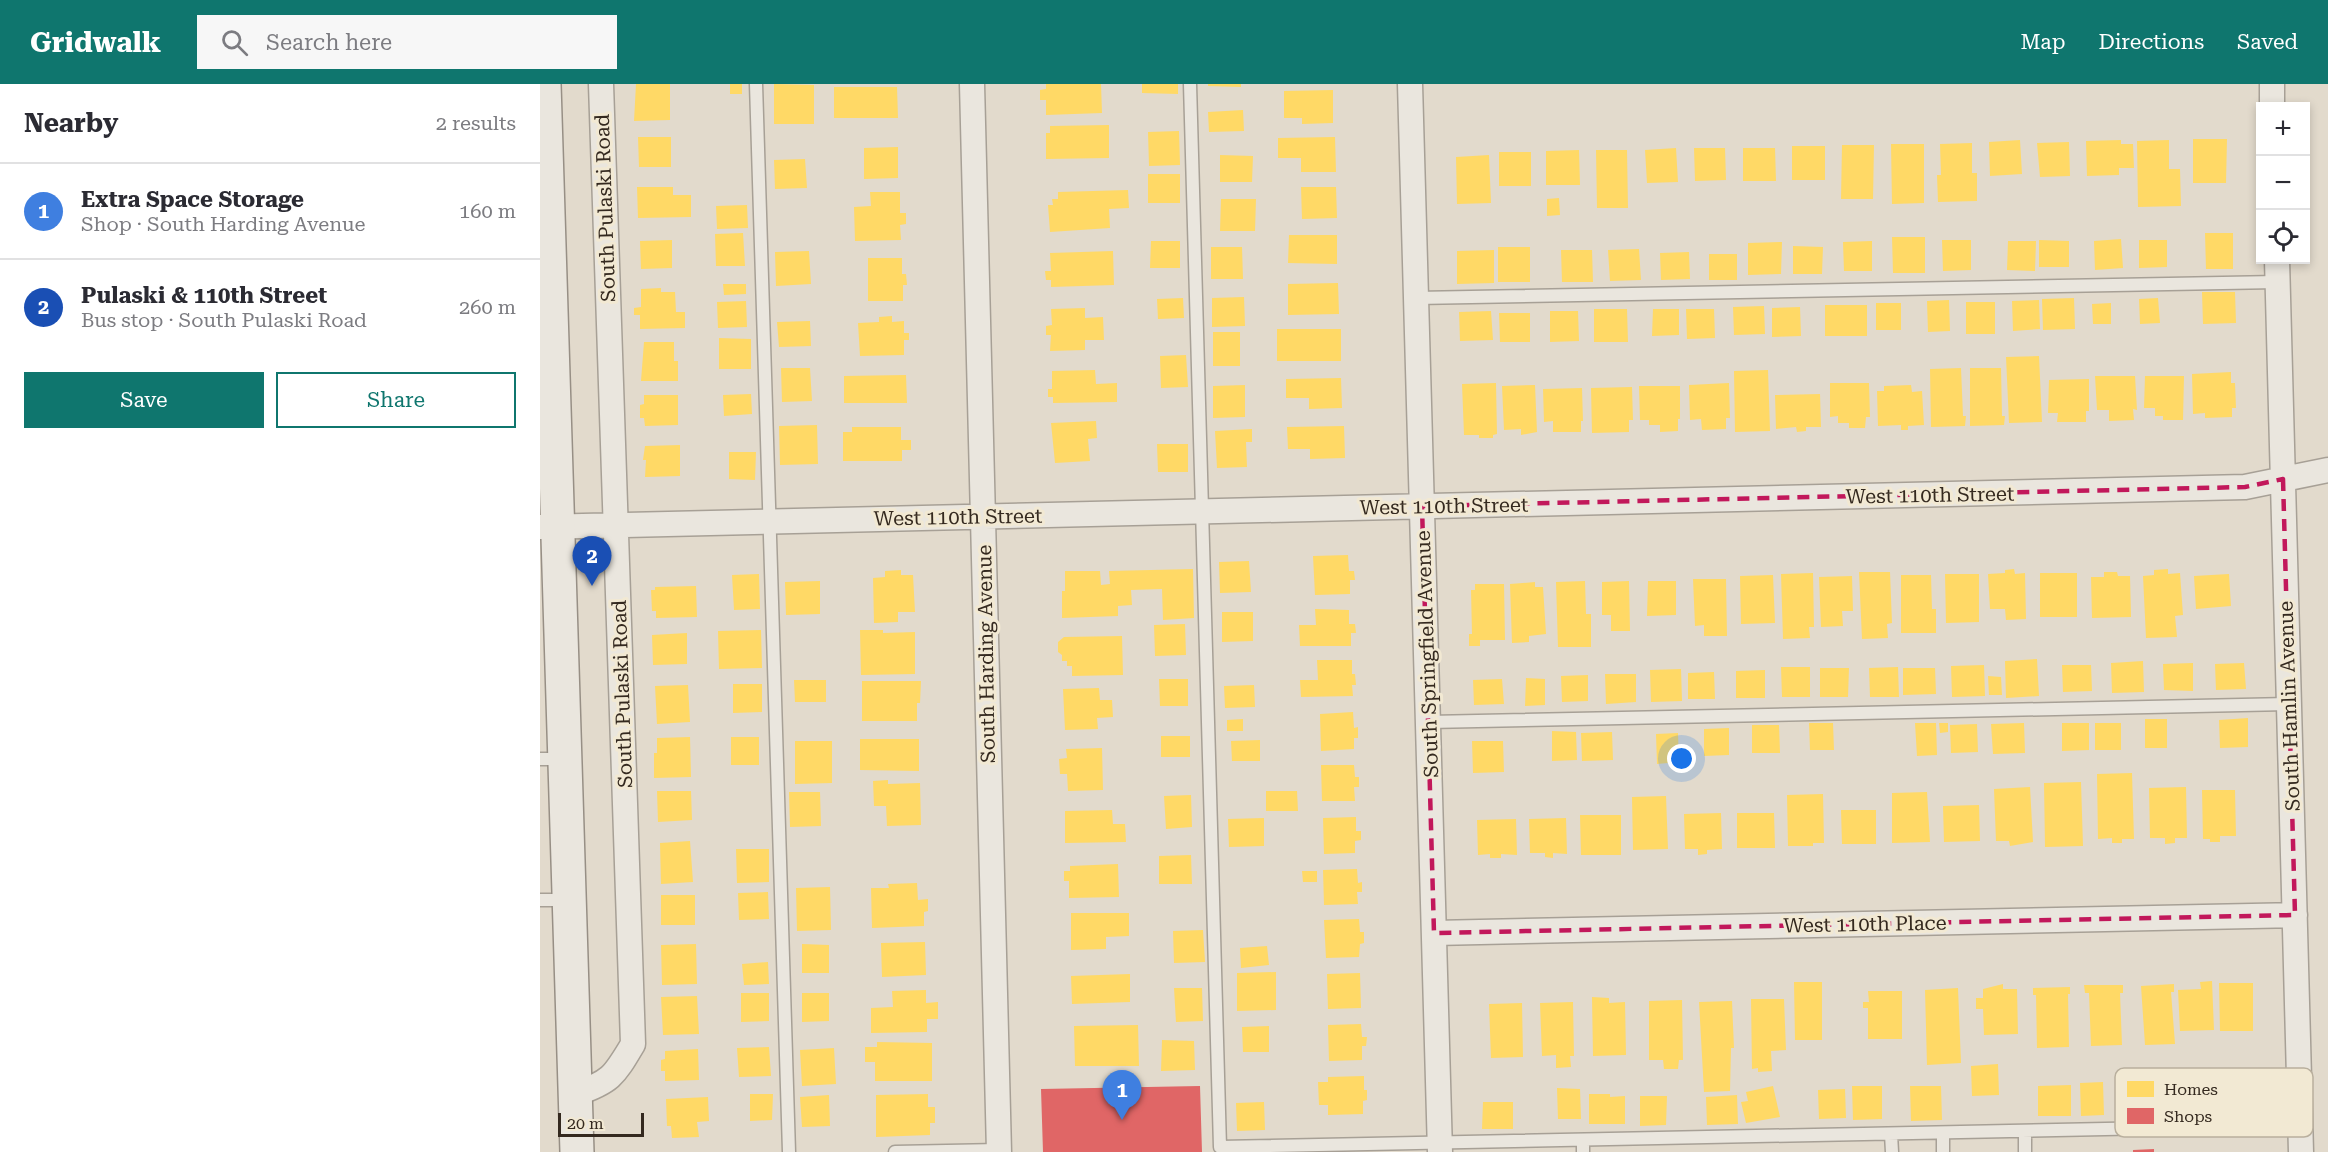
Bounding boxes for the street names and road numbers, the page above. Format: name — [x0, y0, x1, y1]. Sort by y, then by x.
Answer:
street label: South Pulaski Road — [590, 113, 620, 303]
street label: West 110th Street — [1845, 482, 2015, 508]
street label: West 110th Street — [1359, 493, 1529, 519]
street label: West 110th Street — [873, 504, 1043, 530]
street label: South Springfield Avenue — [1411, 530, 1443, 778]
street label: South Harding Avenue — [972, 545, 1000, 763]
street label: South Pulaski Road — [607, 599, 637, 789]
street label: South Hamlin Avenue — [2273, 600, 2305, 812]
street label: West 110th Place — [1783, 911, 1947, 937]

